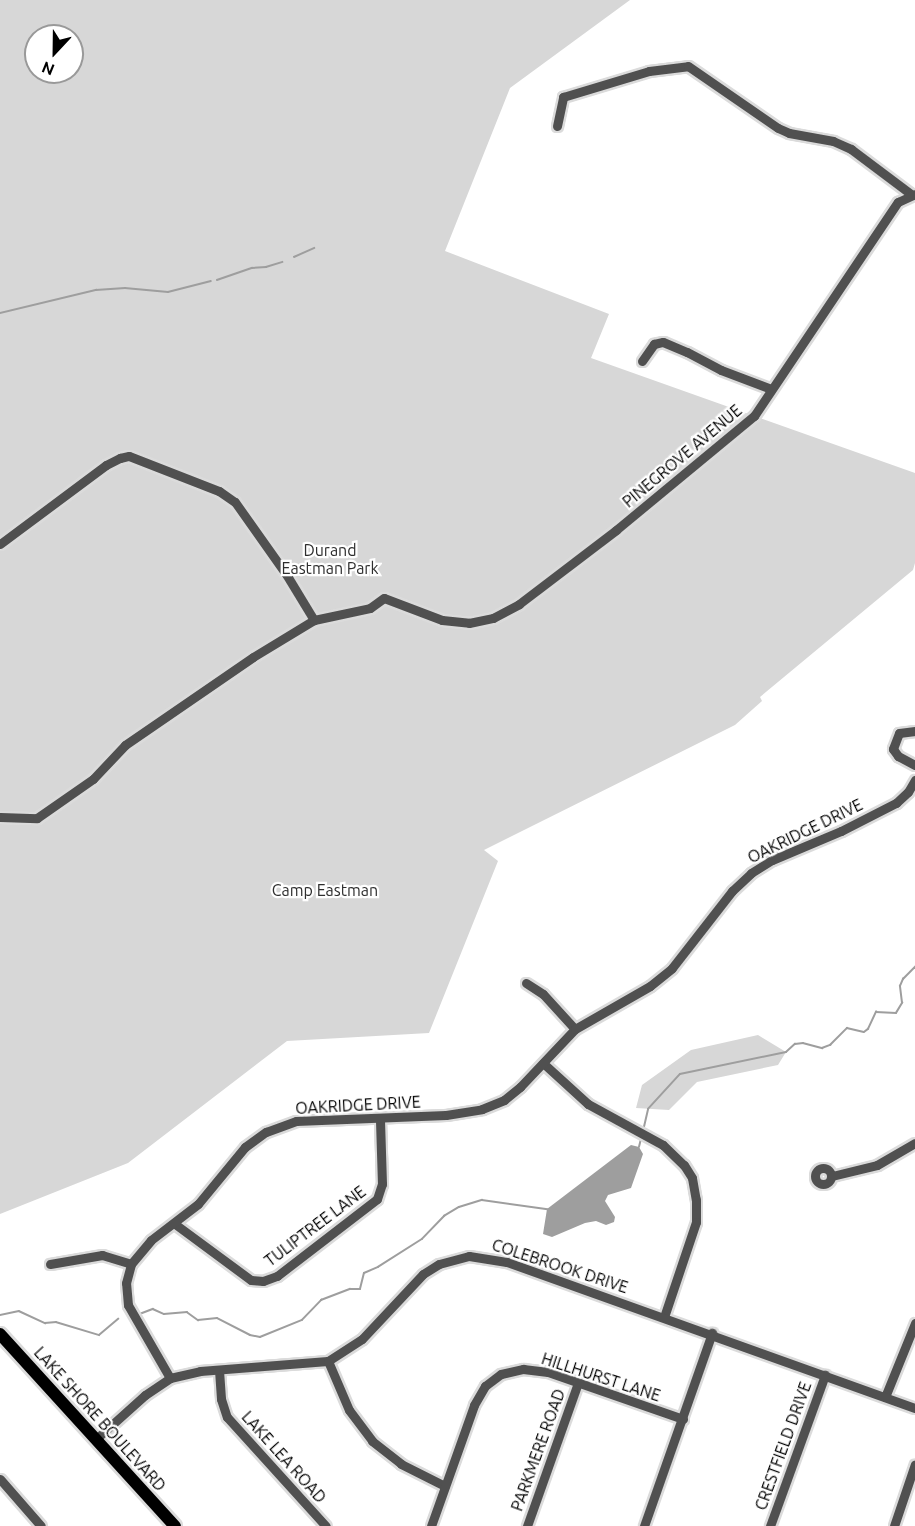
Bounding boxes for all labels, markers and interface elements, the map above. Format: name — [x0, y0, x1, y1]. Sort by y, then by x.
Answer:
north arrow — [24, 24, 84, 84]
text: N — [39, 58, 57, 79]
street label: PINEGROVE AVENUE — [619, 401, 745, 511]
park label: Durand Eastman Park — [281, 540, 379, 578]
street label: OAKRIDGE DRIVE — [744, 795, 866, 867]
park label: Camp Eastman — [272, 880, 378, 900]
street label: OAKRIDGE DRIVE — [295, 1092, 421, 1118]
street label: TULIPTREE LANE — [261, 1182, 369, 1270]
street label: COLEBROOK DRIVE — [489, 1235, 631, 1297]
street label: LAKE SHORE BOULEVARD — [30, 1343, 170, 1495]
street label: HILLHURST LANE — [539, 1349, 663, 1405]
street label: CRESTFIELD DRIVE — [751, 1379, 815, 1513]
street label: PARKMERE ROAD — [507, 1386, 569, 1514]
street label: LAKE LEA ROAD — [238, 1407, 330, 1507]

